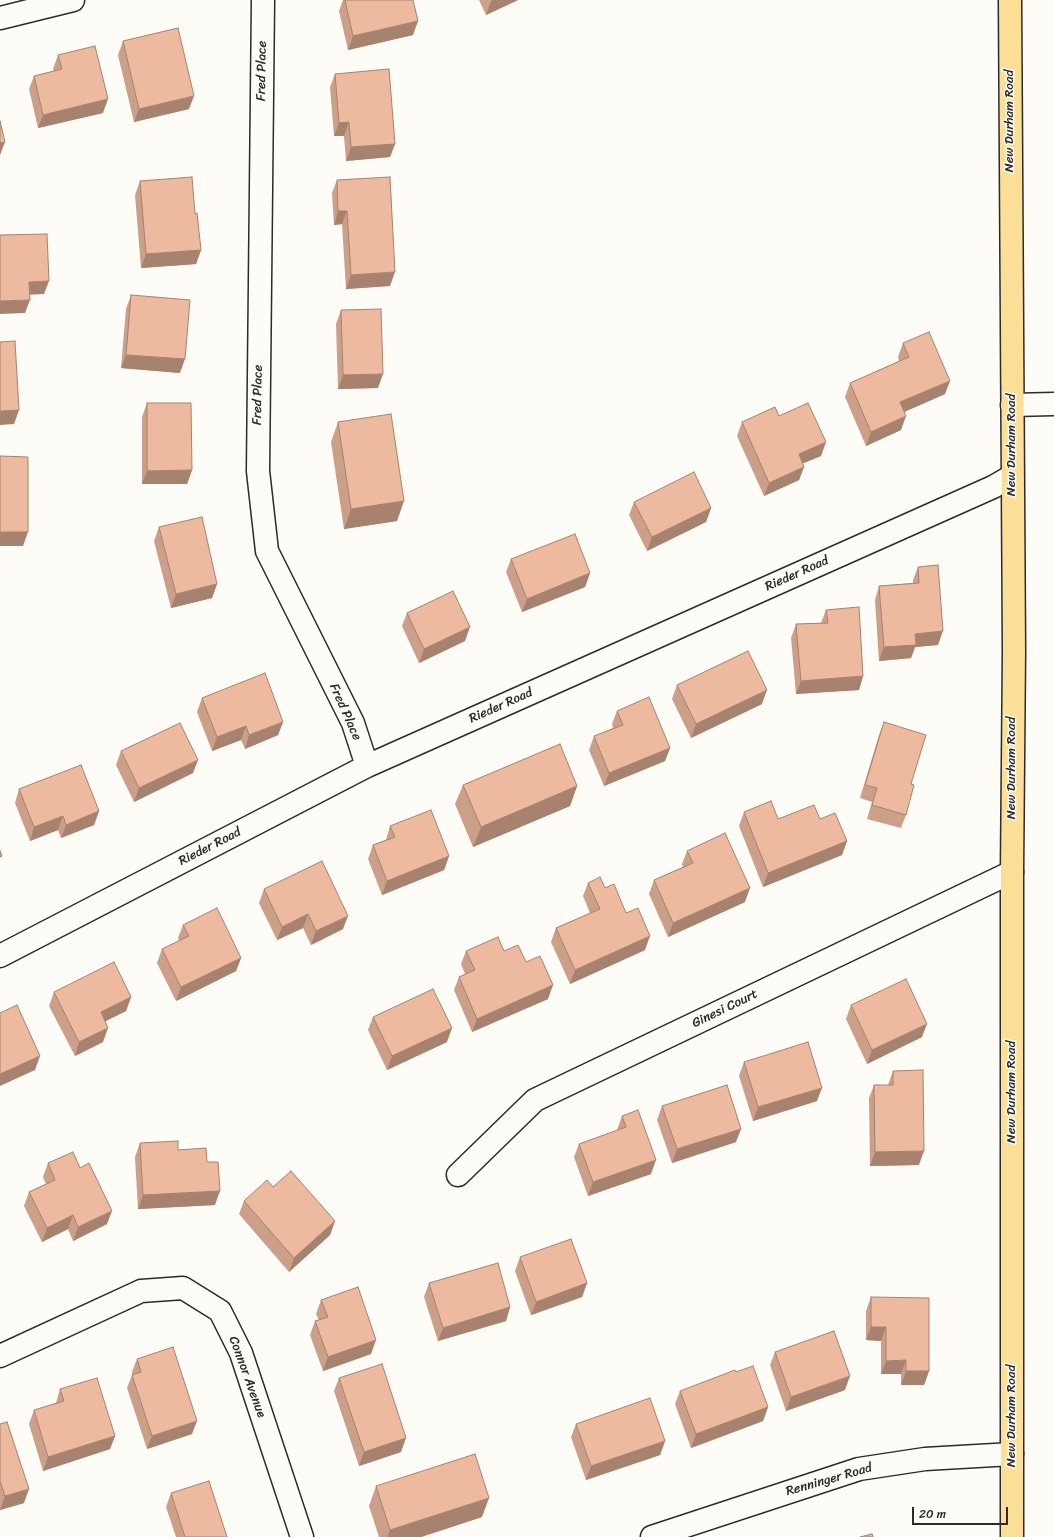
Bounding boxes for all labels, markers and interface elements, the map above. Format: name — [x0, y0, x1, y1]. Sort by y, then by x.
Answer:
street label: Fred Place — [254, 41, 270, 101]
street label: New Durham Road — [1002, 70, 1018, 172]
street label: Fred Place — [250, 365, 266, 425]
street label: New Durham Road — [1004, 394, 1020, 496]
street label: Rieder Road — [763, 553, 831, 595]
street label: Fred Place — [326, 681, 364, 743]
street label: Rieder Road — [467, 685, 535, 727]
street label: New Durham Road — [1004, 717, 1020, 819]
street label: Rieder Road — [176, 825, 244, 869]
street label: Ginesi Court — [690, 986, 760, 1032]
street label: New Durham Road — [1004, 1041, 1020, 1143]
street label: Connor Avenue — [225, 1334, 269, 1420]
street label: New Durham Road — [1004, 1365, 1020, 1467]
street label: Renninger Road — [784, 1460, 874, 1500]
scale bar — [914, 1499, 1010, 1525]
text: 20 m — [919, 1503, 946, 1525]

